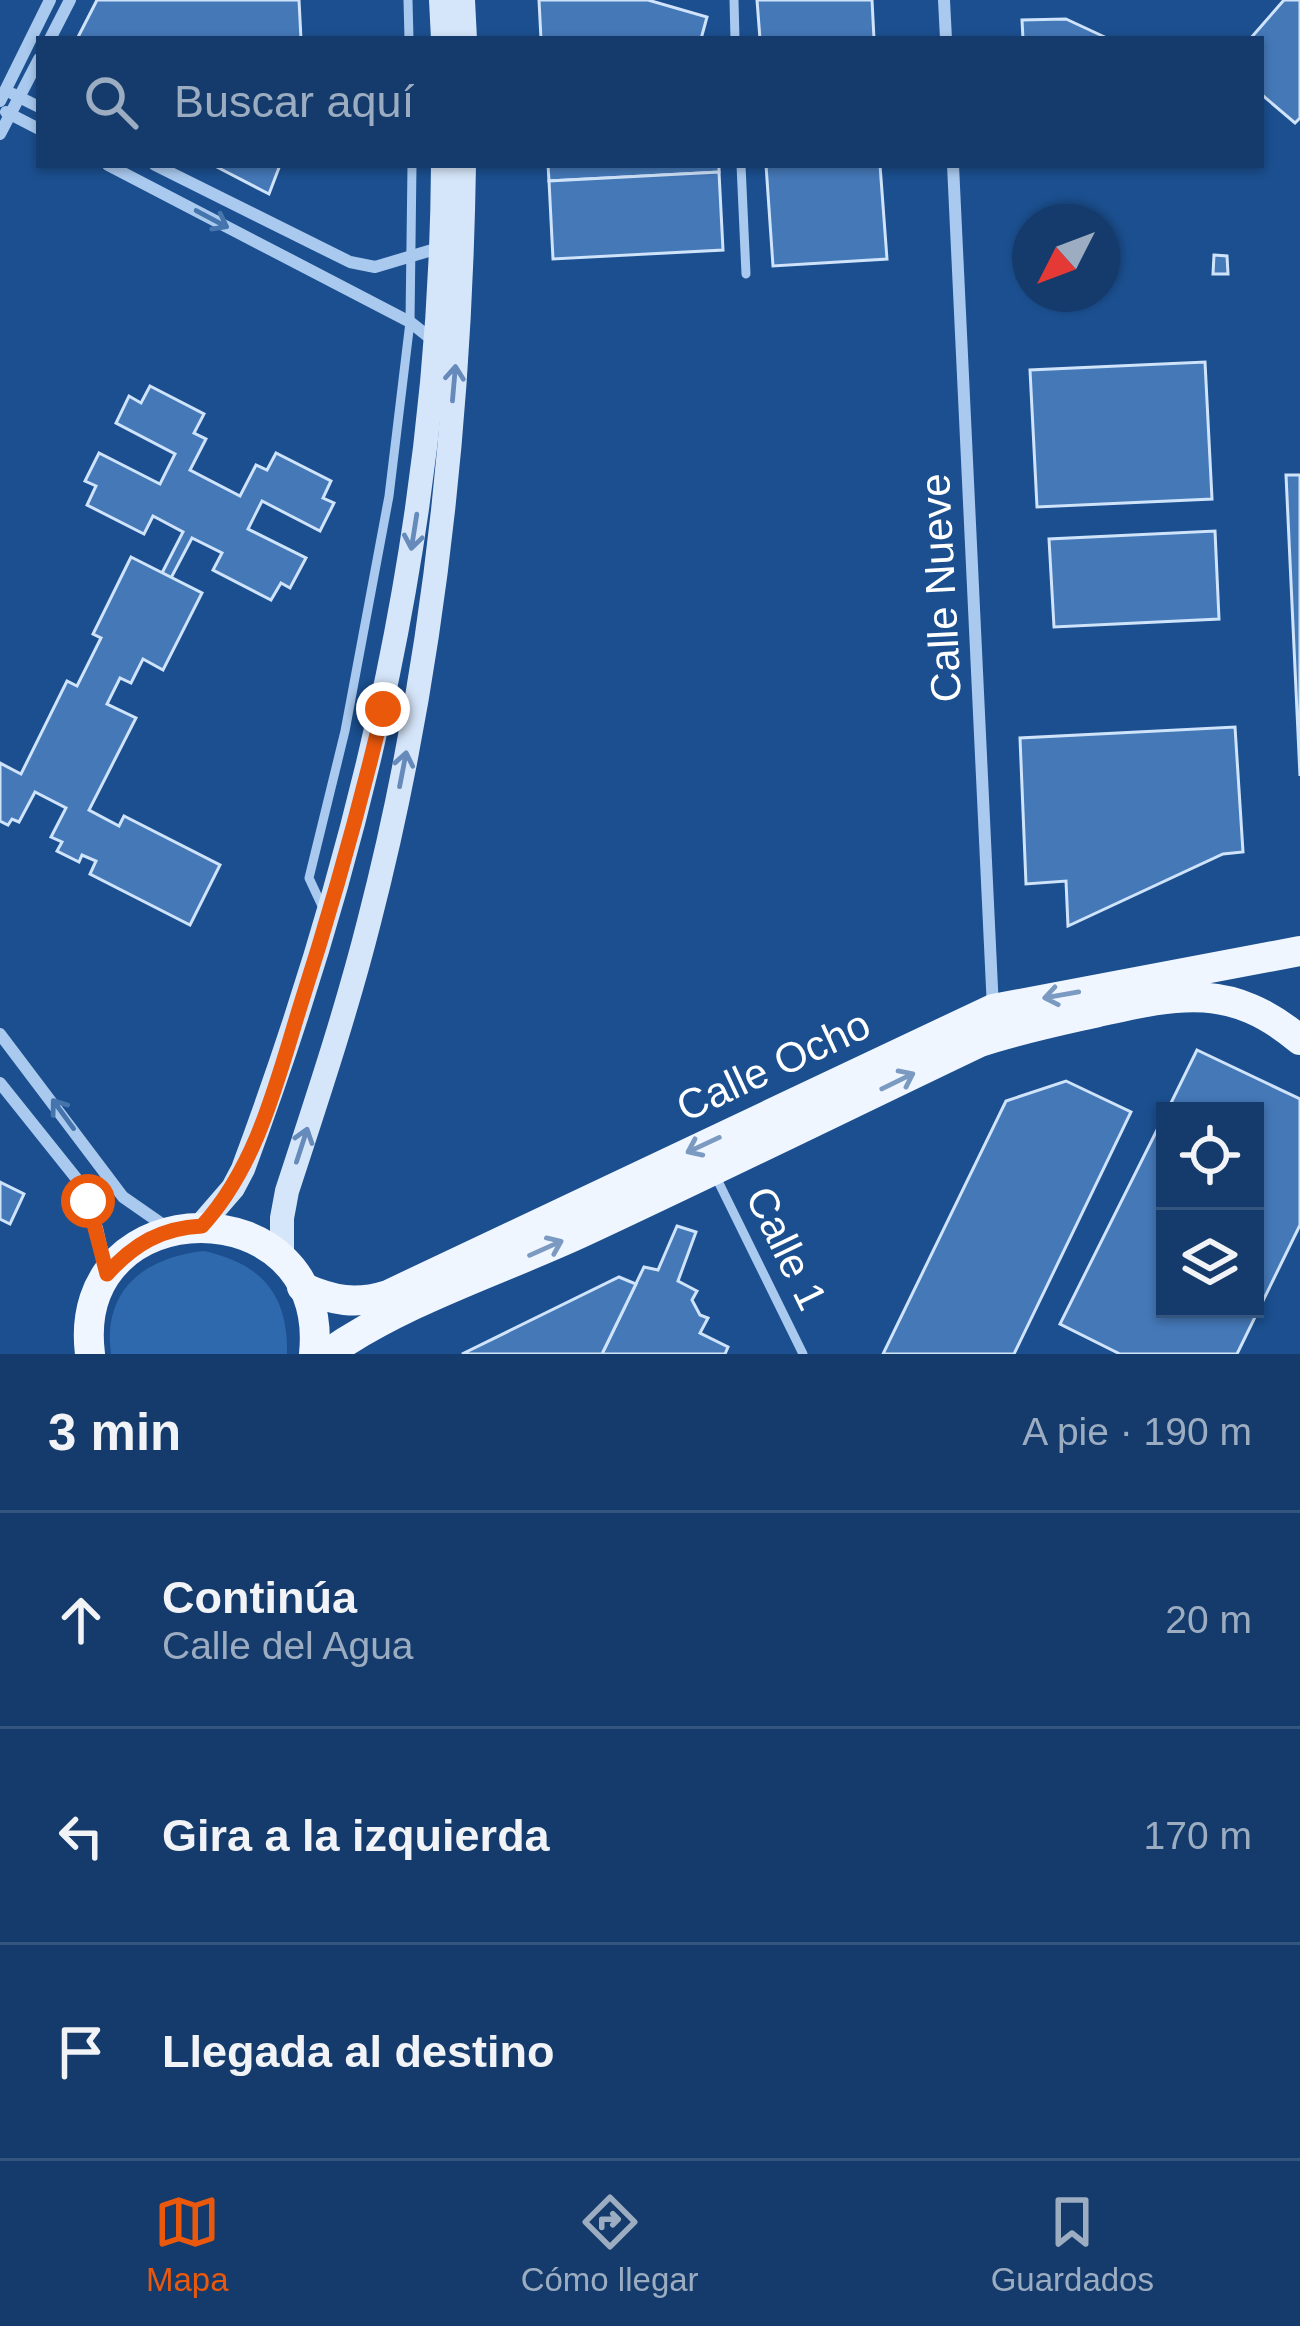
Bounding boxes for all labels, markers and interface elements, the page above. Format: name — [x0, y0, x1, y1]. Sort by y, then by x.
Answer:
search box — [36, 36, 1264, 168]
icon: search — [78, 69, 144, 135]
text: Buscar aquí — [174, 76, 414, 127]
north arrow — [1012, 204, 1120, 312]
one-way arrow — [194, 208, 229, 231]
one-way arrow — [443, 364, 466, 403]
street label: Calle Nueve — [911, 473, 970, 703]
one-way arrow — [402, 512, 425, 551]
route end — [356, 682, 410, 736]
one-way arrow — [393, 750, 415, 789]
one-way arrow — [1042, 984, 1081, 1007]
street label: Calle Ocho — [669, 1000, 877, 1131]
one-way arrow — [879, 1069, 915, 1091]
one-way arrow — [51, 1098, 77, 1131]
map controls — [1156, 1102, 1264, 1318]
button: locate — [1156, 1102, 1264, 1210]
one-way arrow — [292, 1127, 314, 1165]
one-way arrow — [686, 1135, 722, 1157]
route start — [61, 1174, 115, 1228]
street label: Calle 1 — [737, 1179, 836, 1317]
button: layers — [1156, 1210, 1264, 1318]
one-way arrow — [527, 1236, 563, 1258]
text: 3 min — [48, 1404, 181, 1461]
text: A pie · 190 m — [1022, 1410, 1252, 1453]
text: Continúa — [162, 1572, 357, 1623]
icon: ahead — [48, 1587, 114, 1653]
text: 20 m — [1165, 1598, 1252, 1641]
text: Calle del Agua — [162, 1624, 414, 1667]
icon: left — [48, 1803, 114, 1869]
text: Gira a la izquierda — [162, 1810, 550, 1861]
text: 170 m — [1144, 1814, 1252, 1857]
icon: arrive — [48, 2019, 114, 2085]
text: Llegada al destino — [162, 2026, 555, 2077]
tab: Mapa — [146, 2189, 229, 2299]
tab: Cómo llegar — [521, 2189, 699, 2299]
tab: Guardados — [991, 2189, 1154, 2299]

